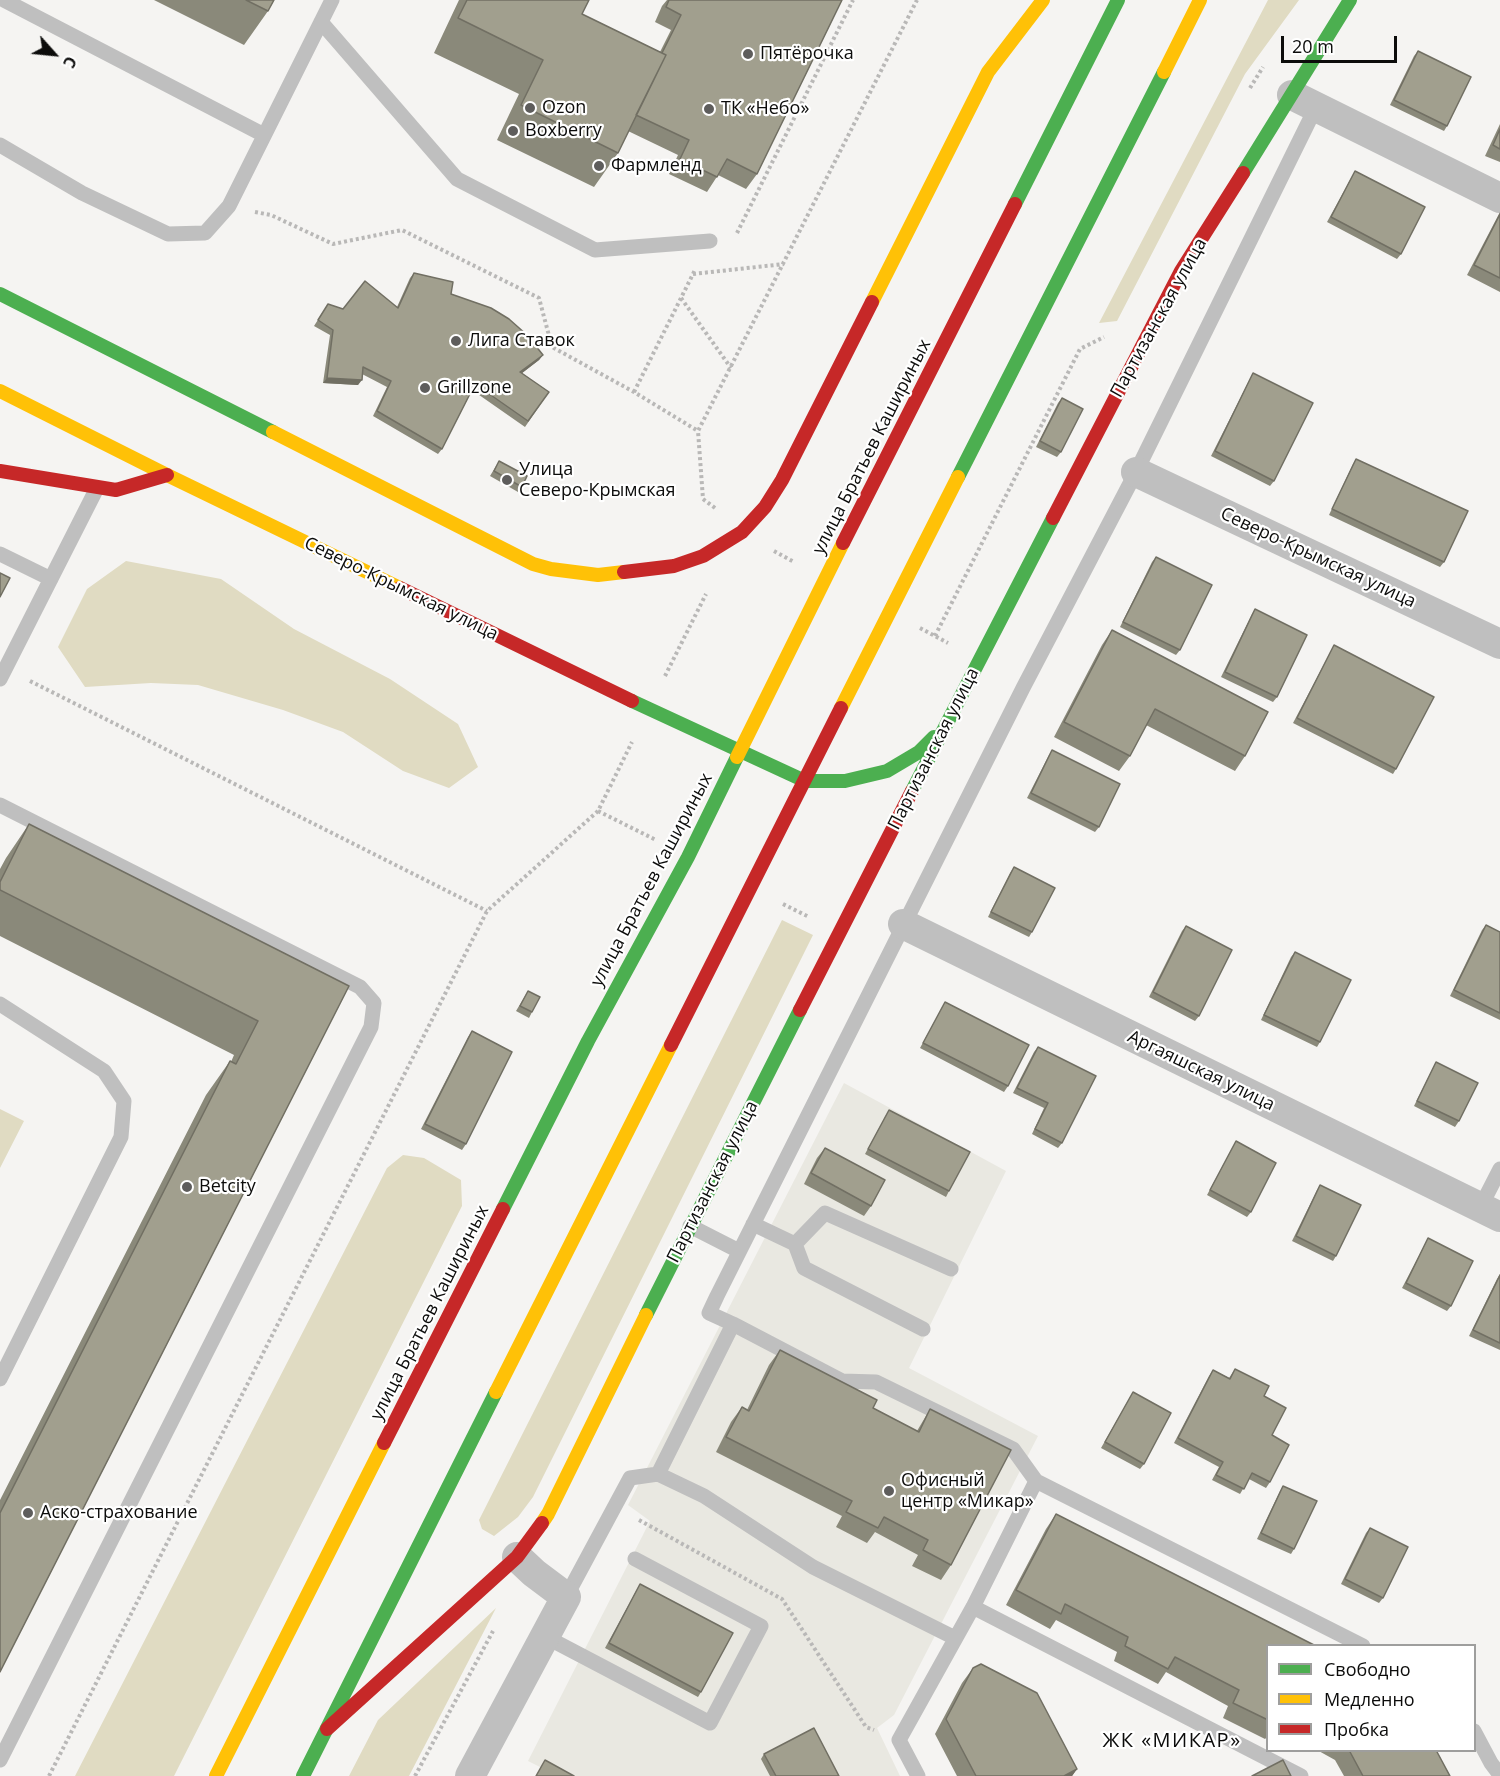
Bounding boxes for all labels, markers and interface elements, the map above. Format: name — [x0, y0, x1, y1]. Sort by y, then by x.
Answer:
north arrow — [24, 24, 84, 84]
scale bar — [1284, 24, 1400, 62]
text: 20 m — [1292, 34, 1334, 58]
place label: Пятёрочка — [760, 43, 854, 65]
marker: Пятёрочка — [741, 47, 755, 61]
text: С — [58, 53, 82, 72]
place label: Ozon — [542, 97, 586, 119]
place label: ТК «Небо» — [721, 98, 809, 120]
marker: Ozon — [523, 101, 537, 115]
marker: ТК «Небо» — [702, 102, 716, 116]
place label: Boxberry — [525, 120, 602, 142]
marker: Boxberry — [506, 124, 520, 138]
place label: Фармленд — [611, 155, 702, 177]
marker: Фармленд — [592, 159, 606, 173]
street label: Партизанская улица — [1106, 235, 1212, 401]
place label: Лига Ставок — [468, 330, 575, 352]
marker: Лига Ставок — [449, 334, 463, 348]
street label: улица Братьев Кашириных — [808, 336, 936, 558]
place label: Grillzone — [437, 377, 511, 399]
marker: Grillzone — [418, 381, 432, 395]
place label: Улица Северо-Крымская — [519, 459, 675, 502]
marker: Улица Северо-Крымская — [500, 473, 514, 487]
street label: Северо-Крымская улица — [1217, 503, 1419, 613]
street label: Северо-Крымская улица — [300, 533, 502, 645]
street label: Партизанская улица — [884, 664, 984, 834]
street label: улица Братьев Кашириных — [586, 770, 718, 990]
street label: Аргаяшская улица — [1124, 1026, 1278, 1116]
street label: Партизанская улица — [663, 1097, 763, 1267]
place label: Betcity — [199, 1176, 256, 1198]
marker: Betcity — [180, 1180, 194, 1194]
street label: улица Братьев Кашириных — [366, 1202, 494, 1424]
place label: Офисный центр «Микар» — [901, 1470, 1034, 1512]
marker: Офисный центр «Микар» — [882, 1484, 896, 1498]
place label: Аско-страхование — [40, 1502, 198, 1524]
marker: Аско-страхование — [21, 1506, 35, 1520]
legend — [1266, 1644, 1476, 1752]
text: Свободно — [1324, 1657, 1411, 1681]
text: Медленно — [1324, 1687, 1415, 1711]
text: Пробка — [1324, 1717, 1389, 1741]
district label: ЖК «МИКАР» — [1102, 1729, 1242, 1753]

